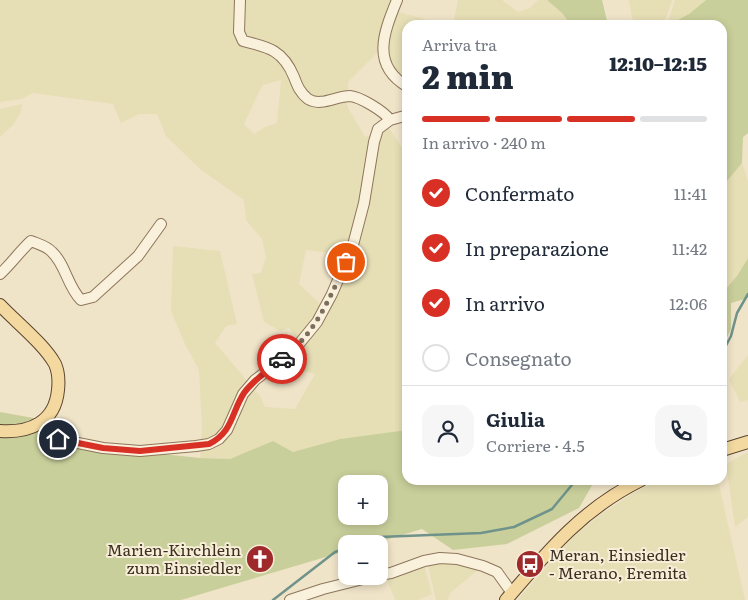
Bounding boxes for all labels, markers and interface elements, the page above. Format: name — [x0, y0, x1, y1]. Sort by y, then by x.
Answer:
text: Arriva tra — [422, 32, 497, 56]
text: 12:10–12:15 — [609, 49, 707, 77]
text: 2 min — [422, 51, 514, 99]
text: In arrivo · 240 m — [422, 130, 546, 154]
icon: check — [422, 179, 450, 207]
text: Confermato — [465, 179, 574, 207]
text: 11:41 — [674, 181, 707, 205]
icon: check — [422, 234, 450, 262]
text: In preparazione — [465, 234, 609, 262]
text: 11:42 — [672, 236, 707, 260]
pin — [325, 241, 367, 283]
icon: bag — [332, 248, 360, 276]
icon: check — [422, 289, 450, 317]
text: In arrivo — [465, 289, 545, 317]
text: 12:06 — [669, 291, 707, 315]
courier — [257, 334, 307, 384]
text: Consegnato — [465, 344, 572, 372]
icon: car — [268, 345, 296, 373]
button: person — [422, 405, 474, 457]
text: Giulia — [486, 405, 545, 433]
button: phone — [655, 405, 707, 457]
pin — [37, 418, 79, 460]
icon: home — [44, 425, 72, 453]
text: Corriere · 4.5 — [486, 433, 585, 457]
map controls — [338, 475, 388, 585]
button: + — [338, 475, 388, 525]
button: − — [338, 535, 388, 585]
place label: Marien-Kirchlein zum Einsiedler — [107, 537, 241, 579]
place label: Meran, Einsiedler - Merano, Eremita — [549, 542, 687, 584]
church icon: Marien-Kirchlein zum Einsiedler — [245, 544, 275, 574]
bus stop icon: Meran, Einsiedler - Merano, Eremita — [515, 549, 545, 579]

